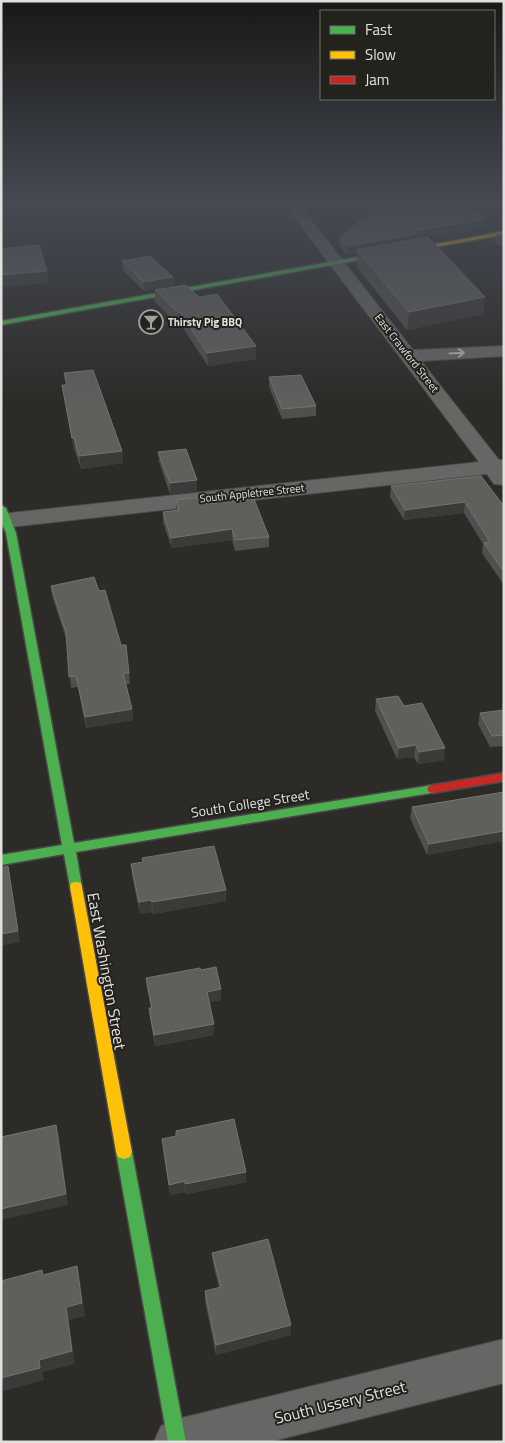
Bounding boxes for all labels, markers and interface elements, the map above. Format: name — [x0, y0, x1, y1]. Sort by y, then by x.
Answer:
legend — [320, 10, 495, 100]
text: Fast — [365, 18, 393, 41]
text: Slow — [365, 43, 396, 66]
text: Jam — [365, 68, 389, 91]
bar icon: Thirsty Pig BBQ — [138, 309, 164, 335]
street label: East Crawford Street — [371, 310, 443, 396]
place label: Thirsty Pig BBQ — [168, 314, 242, 330]
one-way arrow — [448, 349, 464, 358]
street label: South Appletree Street — [199, 480, 305, 506]
street label: South College Street — [189, 783, 311, 823]
street label: East Washington Street — [81, 891, 133, 1052]
street label: South Ussery Street — [272, 1374, 409, 1430]

